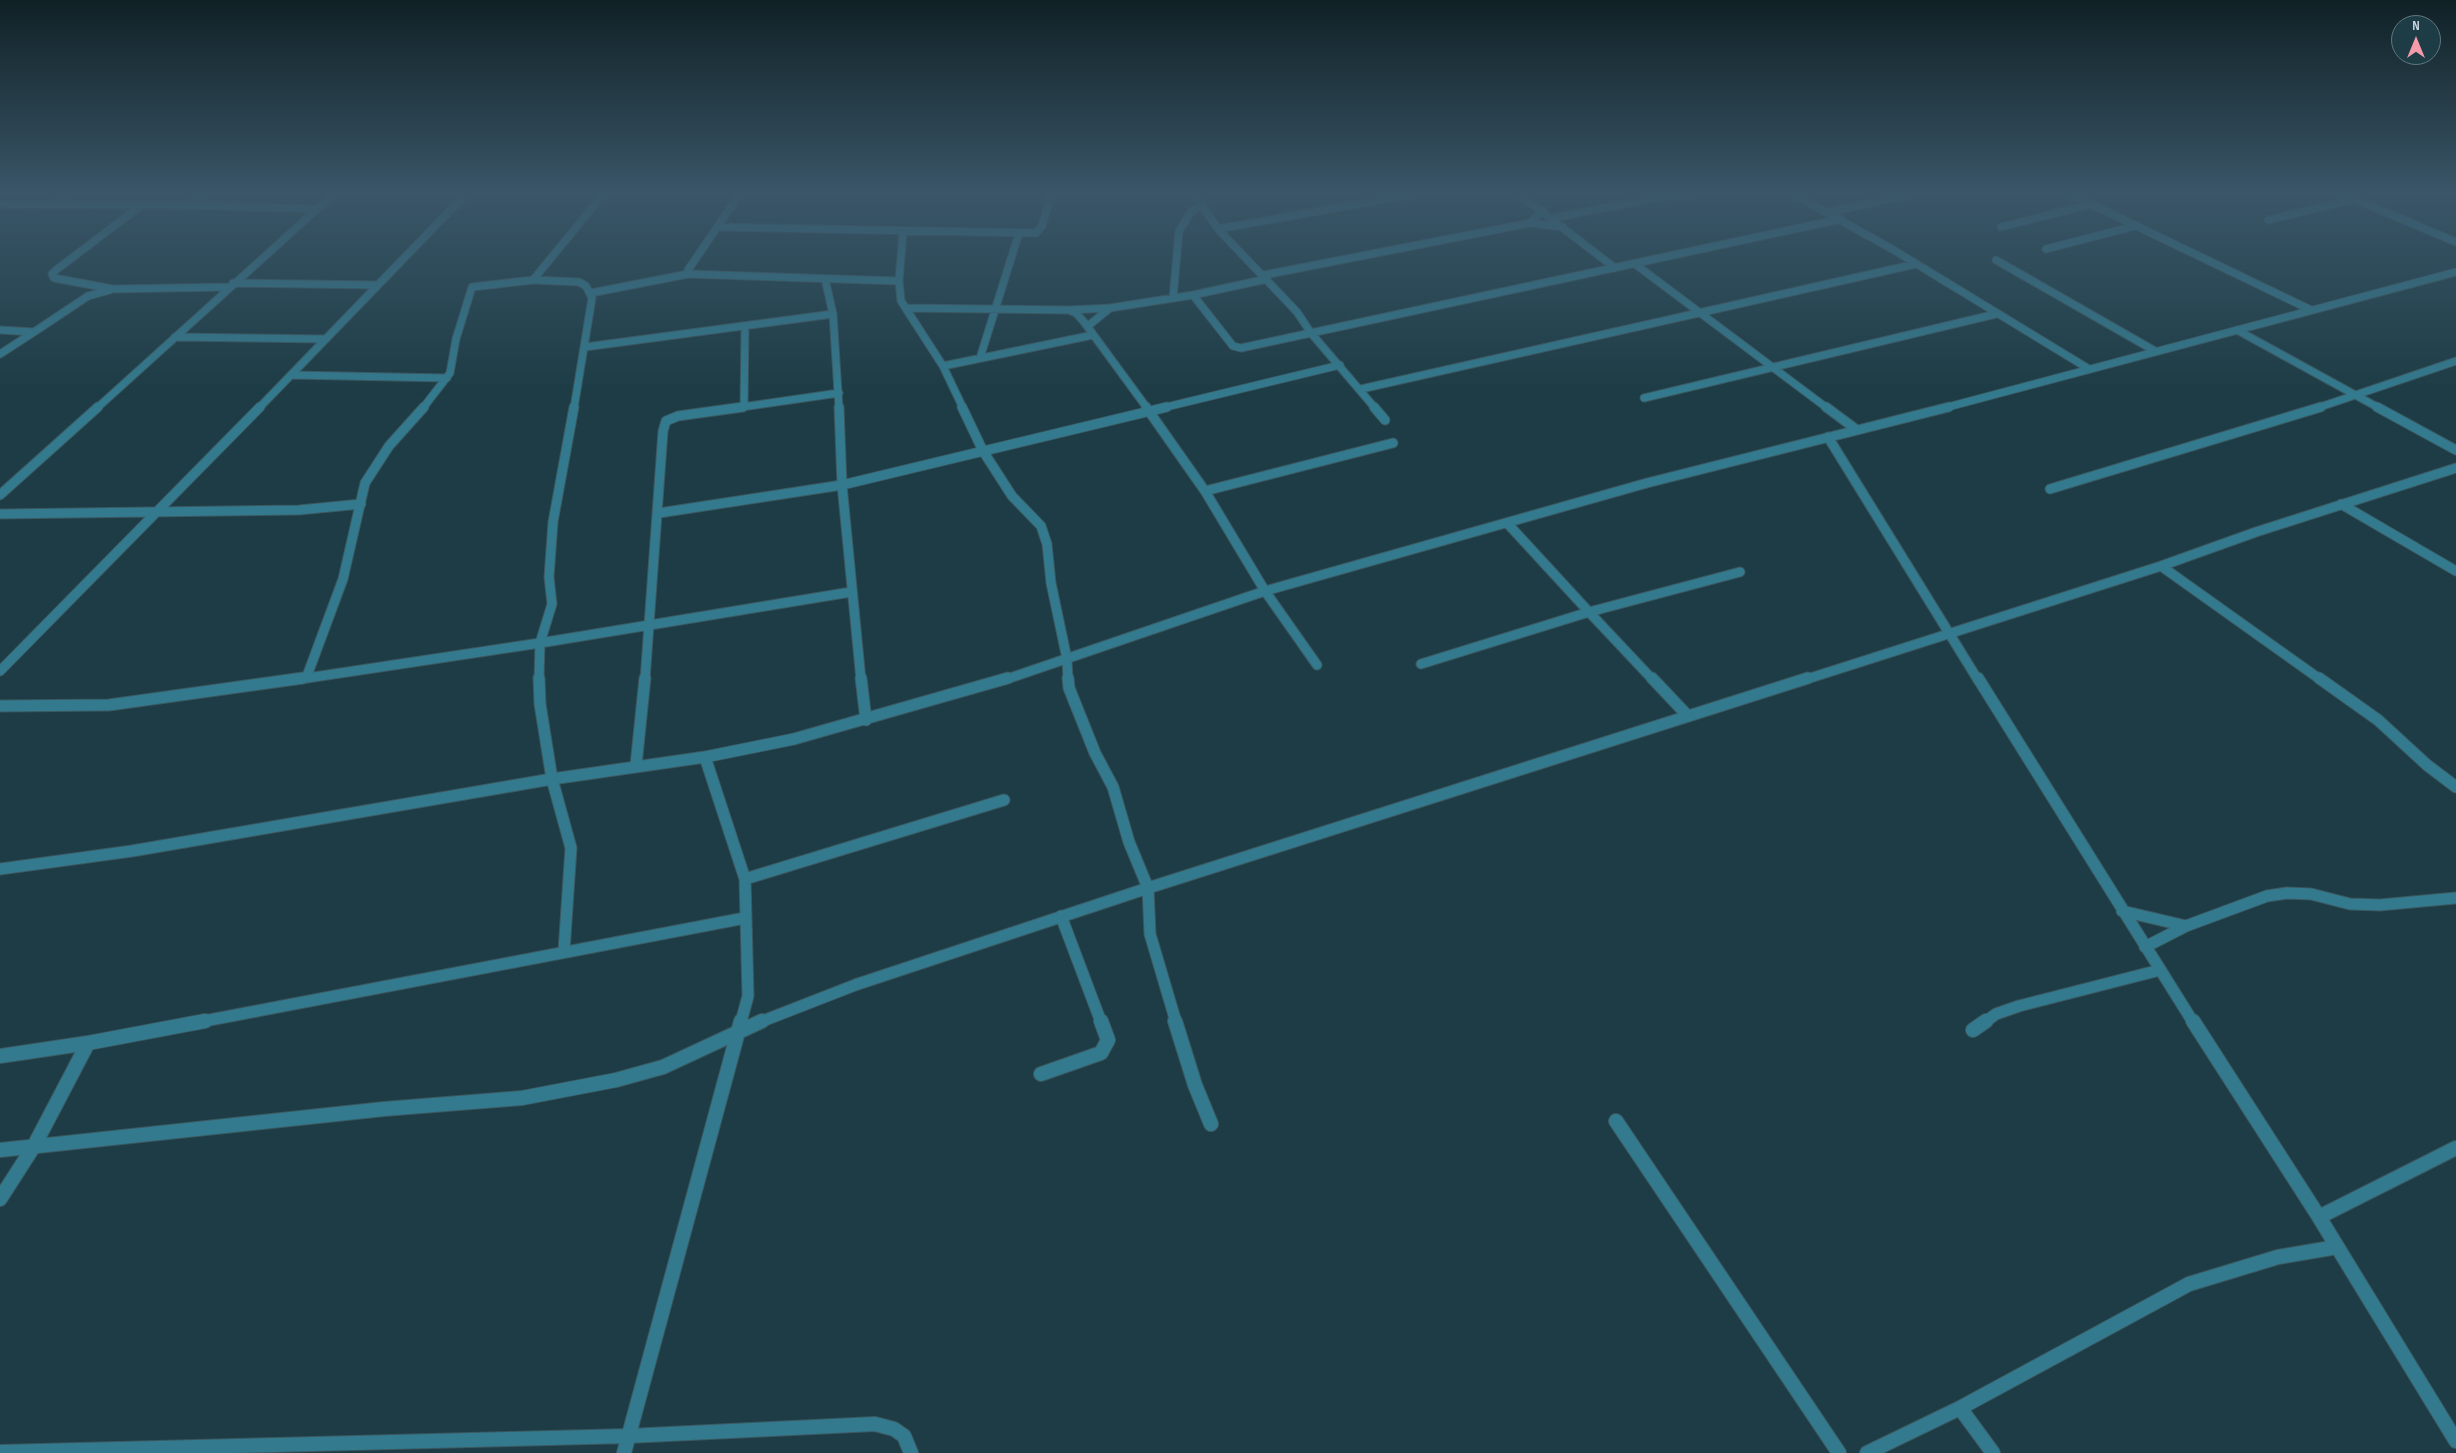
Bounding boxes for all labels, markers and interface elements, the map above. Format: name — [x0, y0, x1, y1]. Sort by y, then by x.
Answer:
north arrow — [2391, 15, 2441, 65]
text: N — [2412, 17, 2420, 34]

